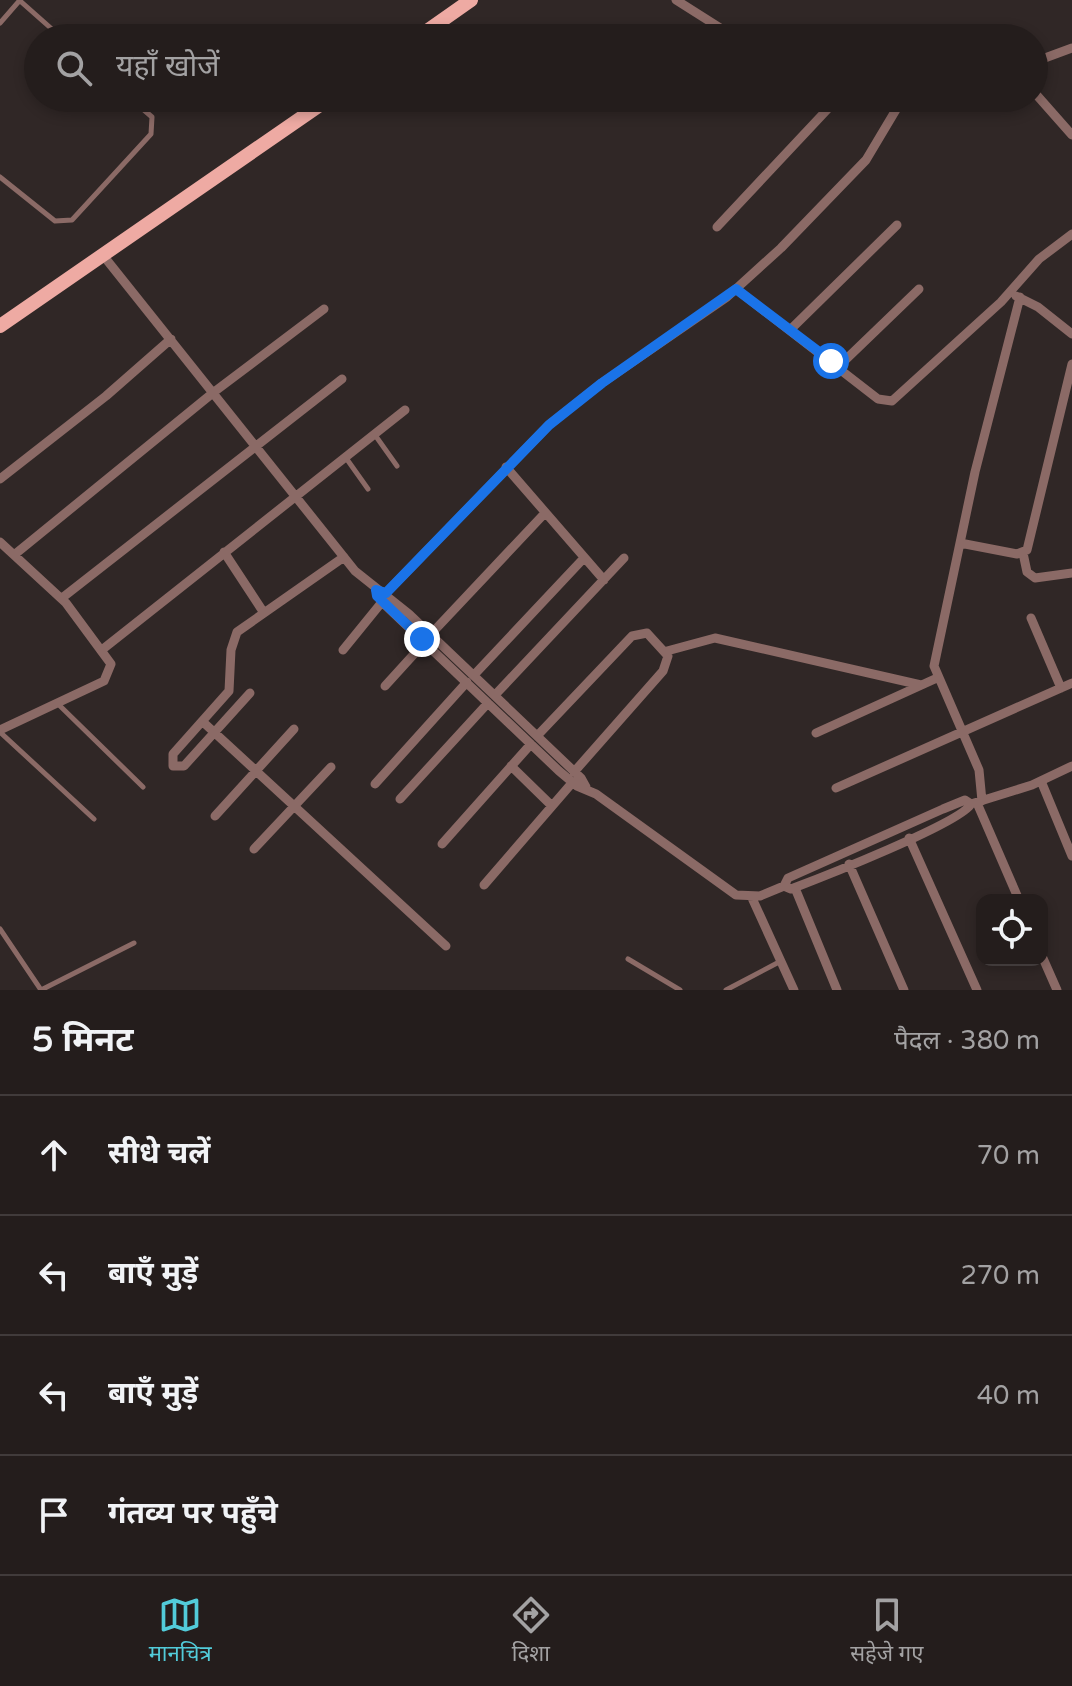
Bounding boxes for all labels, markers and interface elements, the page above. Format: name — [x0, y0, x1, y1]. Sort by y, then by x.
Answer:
search box — [24, 24, 1048, 112]
icon: search — [52, 46, 96, 90]
text: यहाँ खोजें — [116, 48, 219, 85]
route start — [813, 343, 849, 379]
route end — [404, 621, 440, 657]
map controls — [976, 894, 1048, 966]
button: locate — [976, 894, 1048, 966]
text: 5 मिनट — [32, 1020, 134, 1061]
text: पैदल · 380 m — [894, 1025, 1040, 1056]
icon: ahead — [32, 1133, 76, 1177]
text: सीधे चलें — [108, 1135, 210, 1172]
text: 70 m — [977, 1140, 1040, 1171]
icon: left — [32, 1253, 76, 1297]
text: बाएँ मुड़ें — [108, 1255, 198, 1292]
text: 270 m — [960, 1260, 1040, 1291]
icon: left — [32, 1373, 76, 1417]
text: बाएँ मुड़ें — [108, 1375, 198, 1412]
text: 40 m — [977, 1380, 1040, 1411]
icon: arrive — [32, 1493, 76, 1537]
text: गंतव्य पर पहुँचे — [108, 1495, 278, 1532]
tab: मानचित्र — [149, 1593, 212, 1670]
tab: दिशा — [509, 1593, 553, 1670]
tab: सहेजे गए — [850, 1593, 923, 1670]

